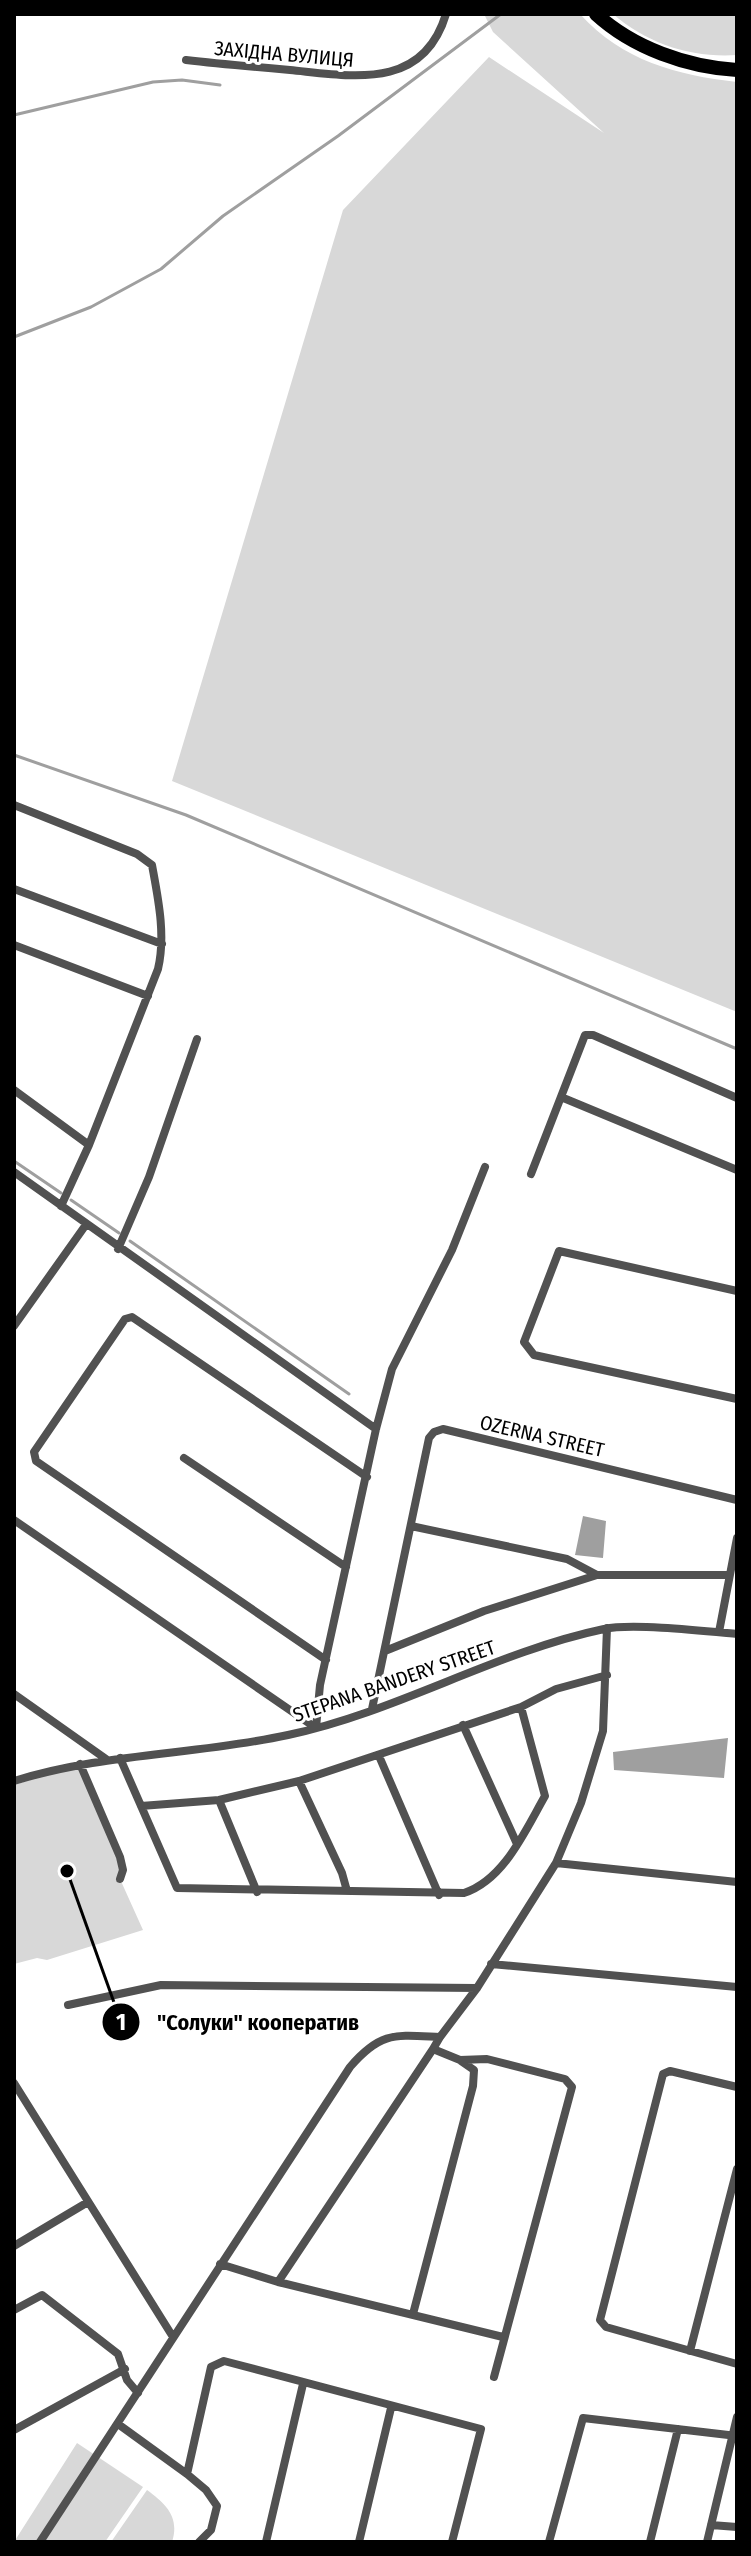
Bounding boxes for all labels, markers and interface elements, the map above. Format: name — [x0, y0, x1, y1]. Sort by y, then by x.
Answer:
street label: ЗАХІДНА ВУЛИЦЯ — [213, 36, 355, 72]
street label: OZERNA STREET — [478, 1410, 607, 1462]
street label: STEPANA BANDERY STREET — [290, 1635, 499, 1727]
callout: "Солуки" кооператив — [101, 1999, 375, 2045]
text: 1 — [116, 2008, 126, 2036]
text: "Солуки" кооператив — [157, 2009, 359, 2036]

